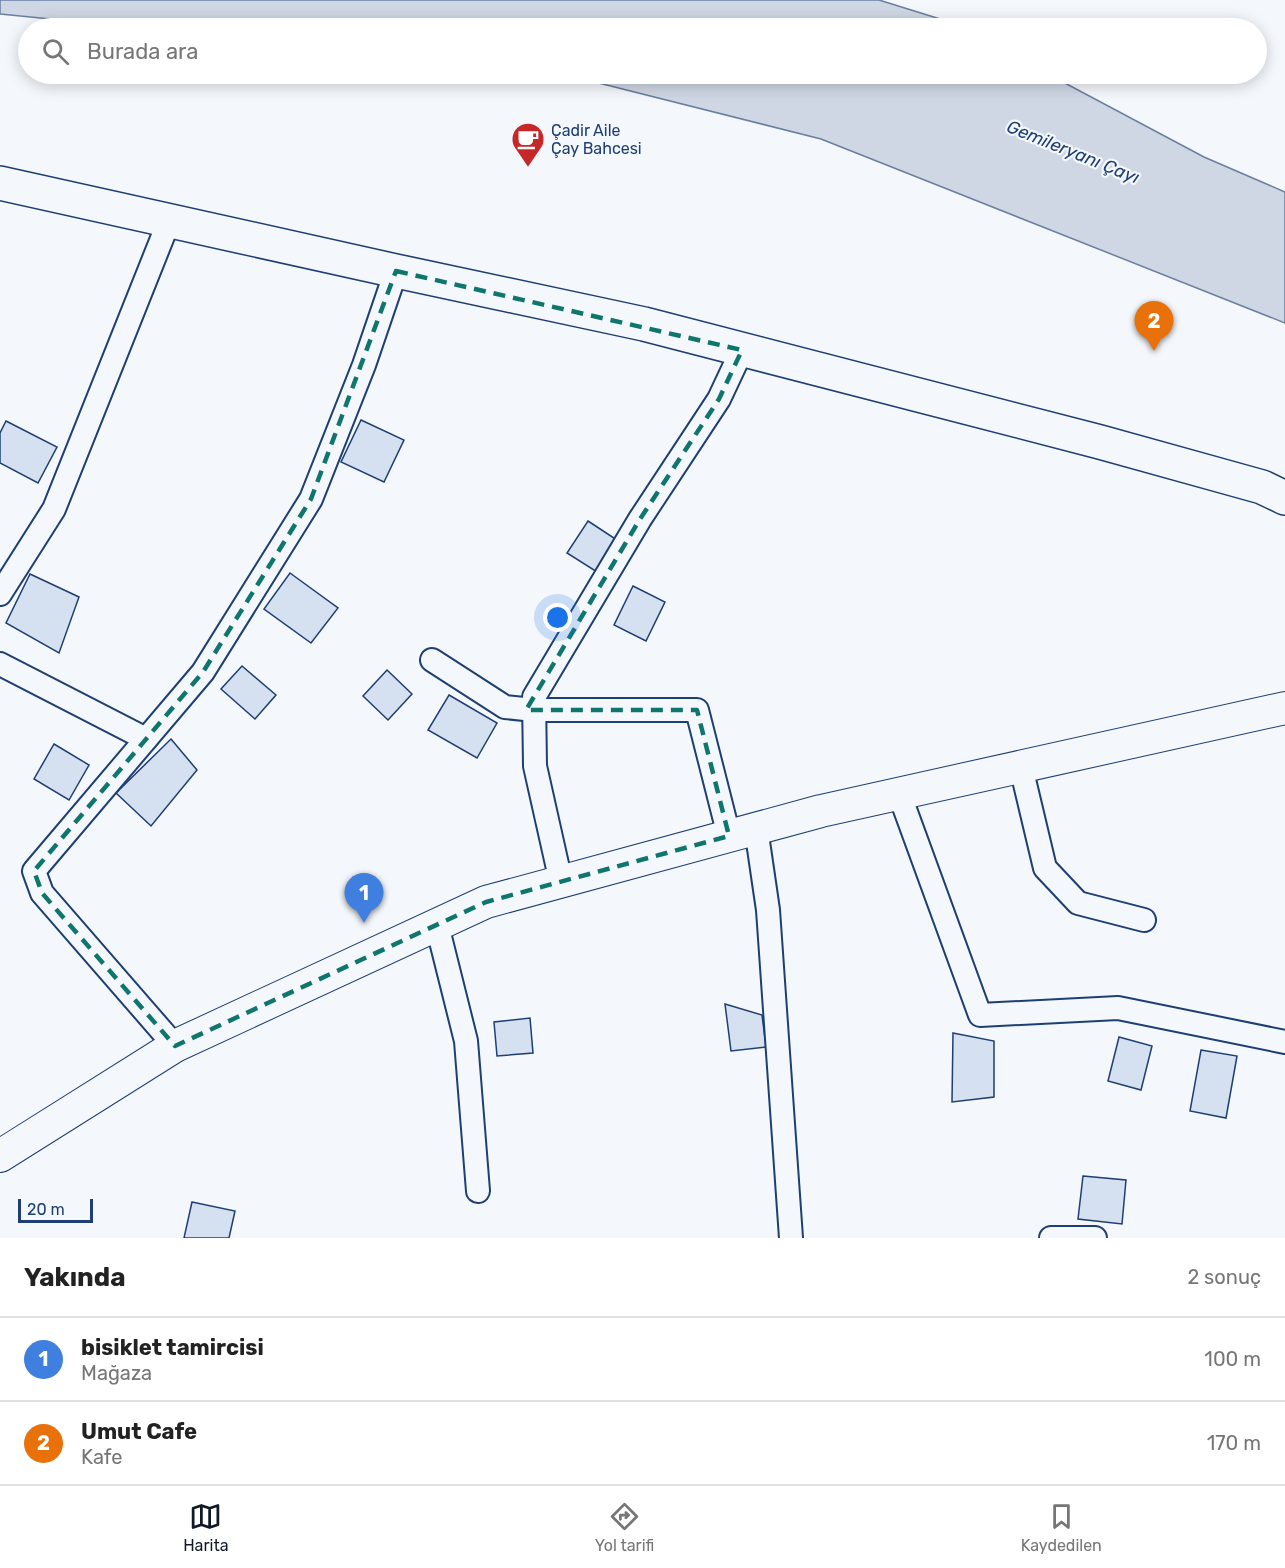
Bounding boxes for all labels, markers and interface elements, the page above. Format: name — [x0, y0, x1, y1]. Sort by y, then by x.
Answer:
search box — [18, 18, 1267, 84]
icon: search — [39, 35, 72, 68]
text: Burada ara — [87, 38, 198, 65]
water label: Gemileryanı Çayı — [1003, 115, 1143, 189]
cafe icon: Çadir Aile Çay Bahcesi — [510, 121, 546, 168]
place label: Çadir Aile Çay Bahcesi — [551, 121, 642, 158]
pin: 2 — [1134, 302, 1174, 351]
your location — [543, 603, 572, 632]
pin: 1 — [344, 874, 384, 923]
scale bar — [18, 1196, 93, 1224]
text: 20 m — [27, 1200, 65, 1219]
text: Yakında — [24, 1262, 126, 1293]
text: 2 sonuç — [1187, 1265, 1261, 1289]
text: bisiklet tamircisi — [81, 1334, 264, 1361]
text: 1 — [39, 1347, 48, 1371]
text: 100 m — [1204, 1347, 1261, 1371]
text: Mağaza — [81, 1361, 152, 1385]
text: Umut Cafe — [81, 1418, 197, 1445]
text: 2 — [37, 1431, 50, 1455]
text: 170 m — [1207, 1431, 1261, 1455]
text: Kafe — [81, 1445, 123, 1469]
tab: Harita — [183, 1500, 228, 1555]
tab: Yol tarifi — [595, 1500, 654, 1555]
tab: Kaydedilen — [1021, 1500, 1102, 1555]

